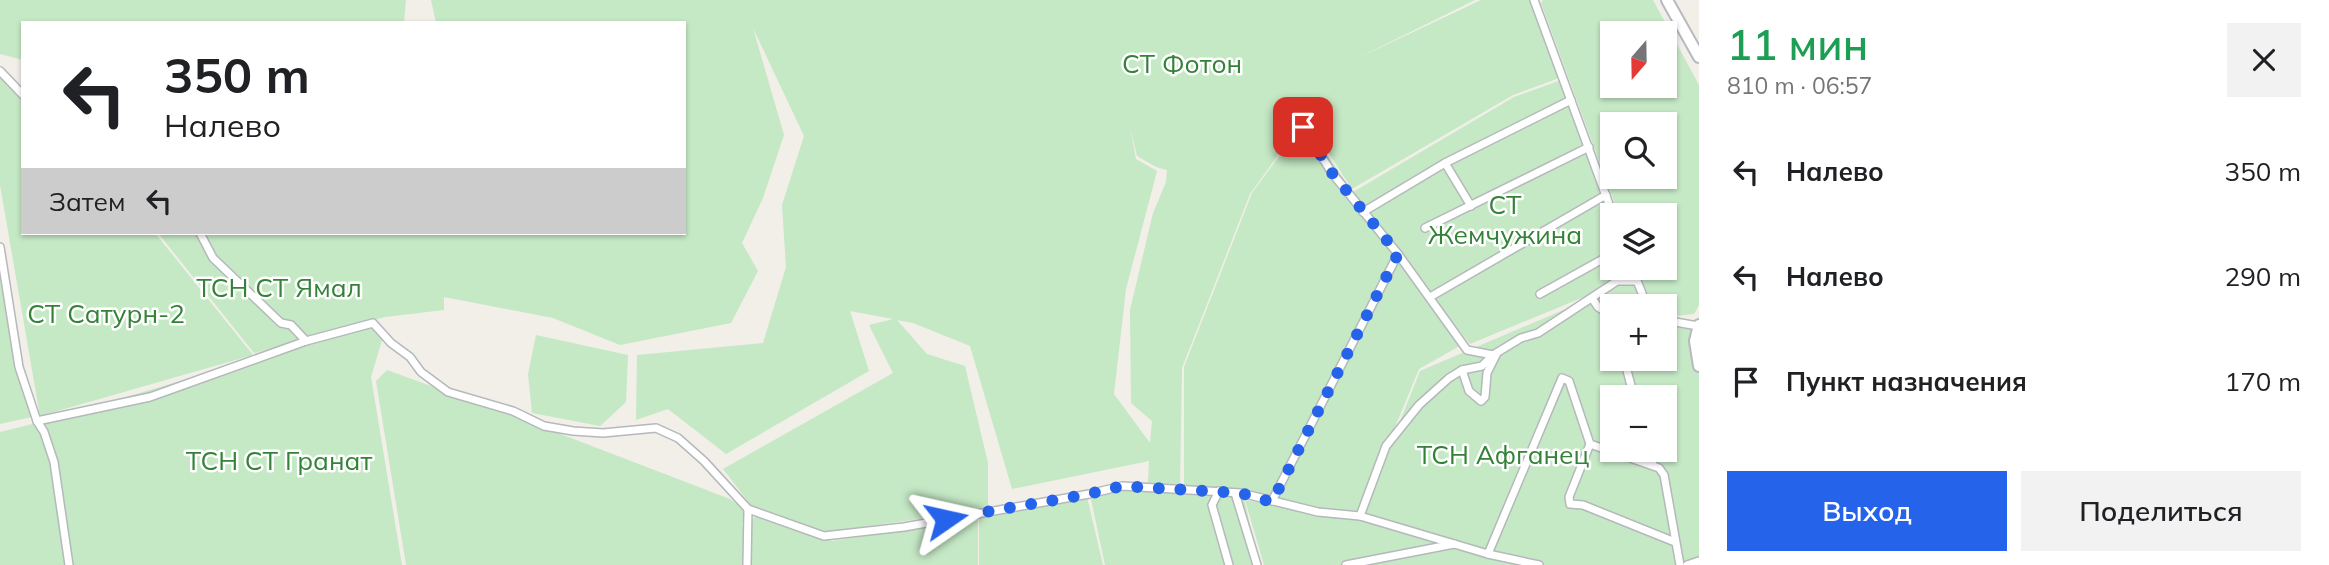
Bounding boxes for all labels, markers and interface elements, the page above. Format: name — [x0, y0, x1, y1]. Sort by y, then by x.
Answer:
text: 11 мин — [1727, 18, 1868, 71]
north arrow — [1600, 21, 1676, 98]
map controls — [1600, 21, 1677, 462]
button: close — [2227, 23, 2301, 97]
text: 350 m — [164, 44, 310, 105]
park label: СТ Фотон — [1122, 47, 1242, 80]
icon: left — [49, 49, 140, 140]
text: 810 m · 06:57 — [1727, 71, 1872, 100]
pin — [1273, 97, 1333, 157]
text: Налево — [164, 105, 281, 145]
icon: arrive — [1284, 108, 1322, 146]
button: search — [1600, 112, 1677, 189]
icon: left — [1727, 153, 1765, 191]
text: Налево — [1786, 155, 1884, 188]
text: 350 m — [2225, 155, 2301, 188]
icon: left — [140, 182, 178, 220]
text: Затем — [49, 185, 126, 218]
park label: СТ Жемчужина — [1428, 188, 1582, 251]
button: layers — [1600, 203, 1677, 280]
icon: left — [1727, 258, 1765, 296]
text: Налево — [1786, 260, 1884, 293]
text: 290 m — [2225, 260, 2301, 293]
park label: ТСН СТ Ямал — [196, 271, 362, 304]
button: + — [1600, 294, 1677, 371]
park label: СТ Сатурн-2 — [27, 297, 185, 330]
icon: arrive — [1727, 363, 1765, 401]
text: Пункт назначения — [1786, 365, 2027, 398]
text: 170 m — [2225, 365, 2301, 398]
button: − — [1600, 385, 1677, 462]
park label: ТСН Афганец — [1417, 438, 1589, 471]
park label: ТСН СТ Гранат — [186, 444, 372, 477]
button: Выход — [1727, 471, 2007, 551]
button: Поделиться — [2021, 471, 2301, 551]
position arrow — [909, 482, 983, 556]

